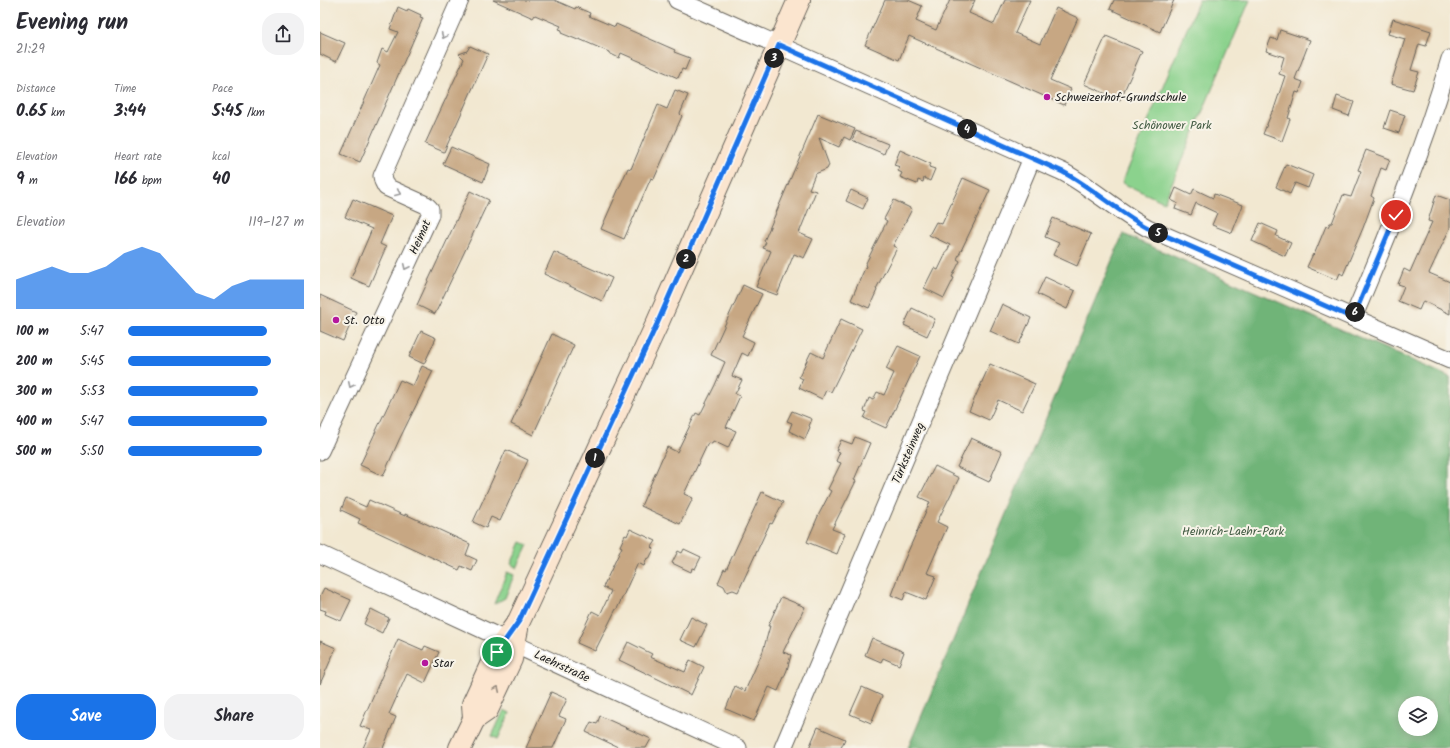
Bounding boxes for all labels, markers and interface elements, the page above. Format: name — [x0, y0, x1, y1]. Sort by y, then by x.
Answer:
text: Evening run — [16, 6, 128, 41]
button: share — [262, 13, 304, 55]
one-way arrow — [441, 31, 449, 39]
text: 21:29 — [16, 39, 45, 60]
pin: 3 — [764, 48, 784, 68]
text: 3 — [771, 49, 777, 67]
text: Distance — [16, 80, 56, 98]
text: Time — [114, 80, 136, 98]
text: Pace — [212, 80, 233, 98]
place label: Schweizerhof-Grundschule — [1055, 88, 1187, 107]
marker: Schweizerhof-Grundschule — [1042, 92, 1052, 102]
text: 0.65 — [16, 98, 47, 125]
text: 3:44 — [114, 98, 146, 125]
text: 5:45 — [212, 98, 243, 125]
text: km — [47, 104, 65, 122]
text: /km — [243, 104, 265, 122]
park label: Schönower Park — [1132, 116, 1212, 135]
pin: 4 — [957, 119, 977, 139]
text: 4 — [964, 120, 970, 138]
text: Elevation — [16, 148, 58, 166]
text: Heart rate — [114, 148, 162, 166]
text: kcal — [212, 148, 230, 166]
text: 9 — [16, 166, 25, 193]
text: 166 — [114, 166, 138, 193]
text: 40 — [212, 166, 230, 193]
text: m — [25, 172, 38, 190]
text: bpm — [138, 172, 162, 190]
one-way arrow — [395, 188, 402, 196]
pin — [1379, 198, 1413, 232]
icon: check — [1385, 204, 1407, 226]
text: Elevation — [16, 212, 65, 233]
text: 119–127 m — [248, 212, 304, 233]
street label: Heimat — [404, 217, 437, 258]
pin: 5 — [1148, 223, 1168, 243]
text: 5 — [1155, 224, 1161, 242]
pin: 2 — [676, 249, 696, 269]
text: 2 — [683, 250, 689, 268]
one-way arrow — [403, 263, 411, 270]
pin: 6 — [1345, 302, 1365, 322]
text: 6 — [1352, 303, 1358, 321]
place label: St. Otto — [344, 311, 385, 330]
marker: St. Otto — [331, 315, 341, 325]
text: 100 m — [16, 321, 49, 342]
text: 5:47 — [80, 321, 103, 342]
text: 200 m — [16, 351, 53, 372]
text: 5:45 — [80, 351, 104, 372]
text: 300 m — [16, 381, 52, 402]
text: 5:53 — [80, 381, 105, 402]
one-way arrow — [348, 381, 356, 388]
text: 400 m — [16, 411, 52, 432]
text: 5:47 — [80, 411, 103, 432]
street label: Türksteinweg — [887, 419, 930, 487]
text: 500 m — [16, 441, 52, 462]
text: 5:50 — [80, 441, 104, 462]
pin: 1 — [585, 448, 605, 468]
text: 1 — [593, 449, 597, 467]
park label: Heinrich-Laehr-Park — [1182, 522, 1284, 541]
pin — [480, 635, 514, 669]
icon: arrive — [486, 641, 508, 663]
street label: Laehrstraße — [531, 645, 593, 688]
place label: Star — [433, 654, 455, 673]
marker: Star — [420, 658, 430, 668]
one-way arrow — [492, 686, 500, 693]
button: Save — [16, 694, 156, 740]
button: Share — [164, 694, 304, 740]
map controls — [1398, 696, 1438, 736]
button: layers — [1398, 696, 1438, 736]

